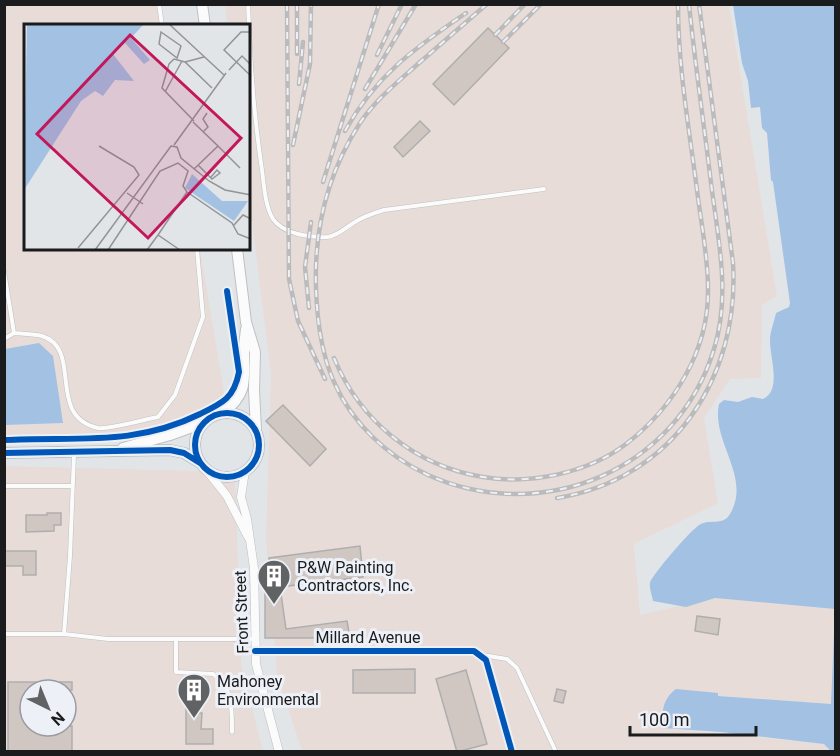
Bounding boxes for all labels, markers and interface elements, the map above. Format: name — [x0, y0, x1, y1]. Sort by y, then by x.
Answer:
inset map — [24, 24, 250, 250]
building icon: P&W Painting Contractors, Inc. — [256, 558, 292, 605]
place label: P&W Painting Contractors, Inc. — [297, 558, 414, 595]
street label: Front Street — [231, 570, 252, 654]
street label: Millard Avenue — [316, 628, 420, 647]
building icon: Mahoney Environmental — [176, 672, 212, 719]
place label: Mahoney Environmental — [217, 672, 319, 709]
north arrow — [18, 678, 78, 738]
scale bar — [630, 699, 756, 737]
text: N — [47, 708, 68, 729]
text: 100 m — [639, 709, 690, 730]

